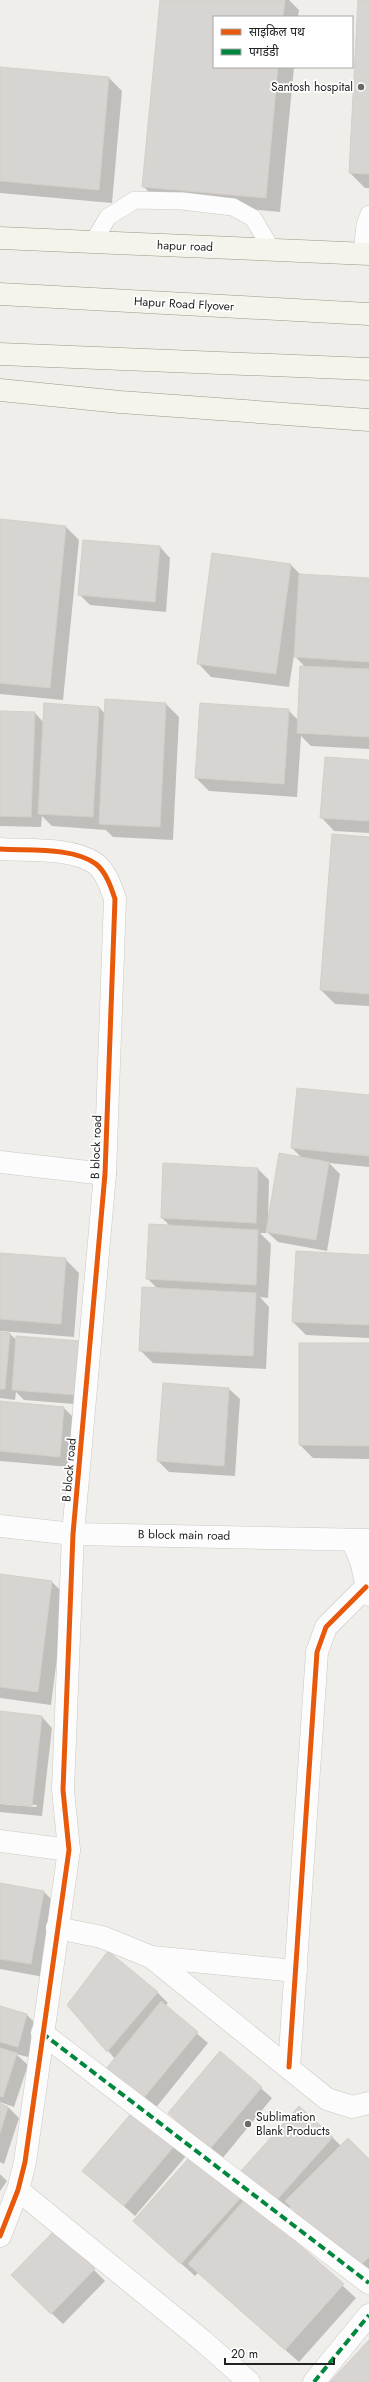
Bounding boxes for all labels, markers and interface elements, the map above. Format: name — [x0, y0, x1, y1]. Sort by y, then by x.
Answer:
legend — [213, 16, 353, 68]
text: साइकिल पथ — [249, 23, 305, 41]
text: पगडंडी — [249, 43, 279, 61]
place label: Santosh hospital — [271, 78, 353, 96]
marker: Santosh hospital — [356, 82, 366, 92]
street label: hapur road — [157, 236, 213, 256]
street label: Hapur Road Flyover — [133, 292, 235, 316]
street label: B block road — [86, 1115, 106, 1179]
street label: B block road — [57, 1437, 81, 1503]
street label: B block main road — [138, 1525, 230, 1545]
place label: Sublimation Blank Products — [256, 2108, 330, 2140]
marker: Sublimation Blank Products — [243, 2119, 253, 2129]
scale bar — [225, 2340, 334, 2366]
text: 20 m — [231, 2345, 258, 2363]

